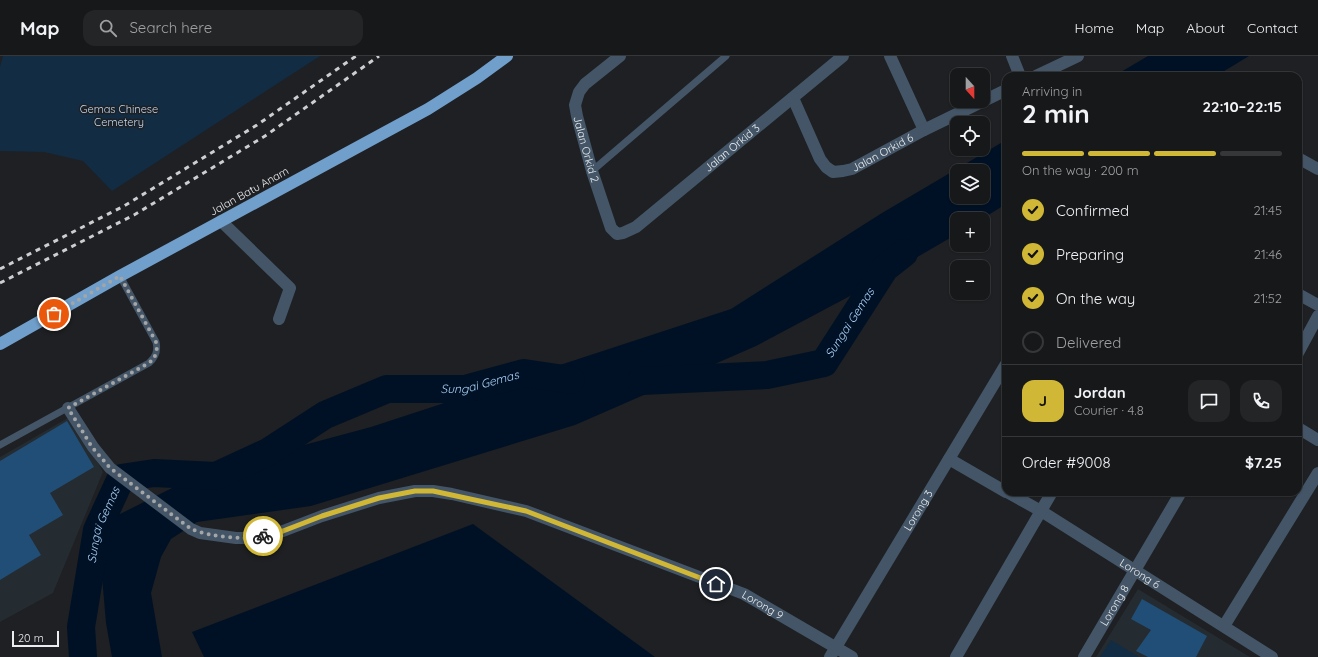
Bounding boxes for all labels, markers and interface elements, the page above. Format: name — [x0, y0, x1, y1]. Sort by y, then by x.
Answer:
search box — [83, 10, 363, 46]
text: Map — [20, 16, 59, 40]
icon: search — [97, 17, 119, 39]
text: Search here — [129, 18, 212, 37]
text: Home — [1075, 19, 1114, 37]
text: Map — [1136, 19, 1164, 37]
text: About — [1186, 19, 1225, 37]
text: Contact — [1247, 19, 1298, 37]
north arrow — [950, 68, 990, 108]
map controls — [950, 68, 990, 300]
text: Arriving in — [1022, 83, 1082, 99]
text: 2 min — [1022, 97, 1090, 130]
text: 22:10–22:15 — [1202, 97, 1282, 116]
park label: Gemas Chinese Cemetery — [80, 102, 158, 129]
street label: Jalan Orkid 2 — [570, 114, 602, 184]
button: locate — [950, 116, 990, 156]
street label: Jalan Orkid 3 — [701, 121, 763, 175]
street label: Jalan Orkid 6 — [849, 130, 916, 175]
text: On the way · 200 m — [1022, 162, 1139, 178]
street label: Jalan Batu Anam — [207, 163, 291, 219]
button: layers — [950, 164, 990, 204]
icon: check — [1022, 199, 1044, 221]
text: Confirmed — [1056, 201, 1129, 220]
text: 21:45 — [1254, 202, 1282, 218]
button: + — [950, 212, 990, 252]
icon: check — [1022, 243, 1044, 265]
text: Preparing — [1056, 245, 1124, 264]
text: 21:46 — [1254, 246, 1282, 262]
button: − — [950, 260, 990, 300]
water label: Sungai Gemas — [821, 284, 878, 360]
icon: check — [1022, 287, 1044, 309]
text: On the way — [1056, 289, 1135, 308]
text: 21:52 — [1253, 290, 1282, 306]
pin — [37, 297, 71, 331]
icon: bag — [43, 303, 65, 325]
text: Delivered — [1056, 333, 1121, 352]
water label: Sungai Gemas — [440, 366, 522, 396]
button: chat — [1188, 380, 1230, 422]
button: phone — [1240, 380, 1282, 422]
text: Jordan — [1074, 383, 1126, 402]
text: J — [1039, 391, 1047, 410]
text: Courier · 4.8 — [1074, 402, 1144, 418]
text: Order #9008 — [1022, 453, 1111, 472]
text: $7.25 — [1245, 453, 1282, 472]
water label: Sungai Gemas — [84, 483, 123, 564]
street label: Lorong 3 — [900, 487, 936, 533]
courier — [243, 516, 283, 556]
icon: bike — [252, 525, 274, 547]
street label: Lorong 6 — [1117, 556, 1163, 592]
pin — [699, 567, 733, 601]
icon: home — [705, 573, 727, 595]
street label: Lorong 8 — [1097, 582, 1132, 628]
street label: Lorong 9 — [739, 587, 786, 622]
scale bar — [12, 629, 59, 648]
text: 20 m — [18, 631, 44, 645]

